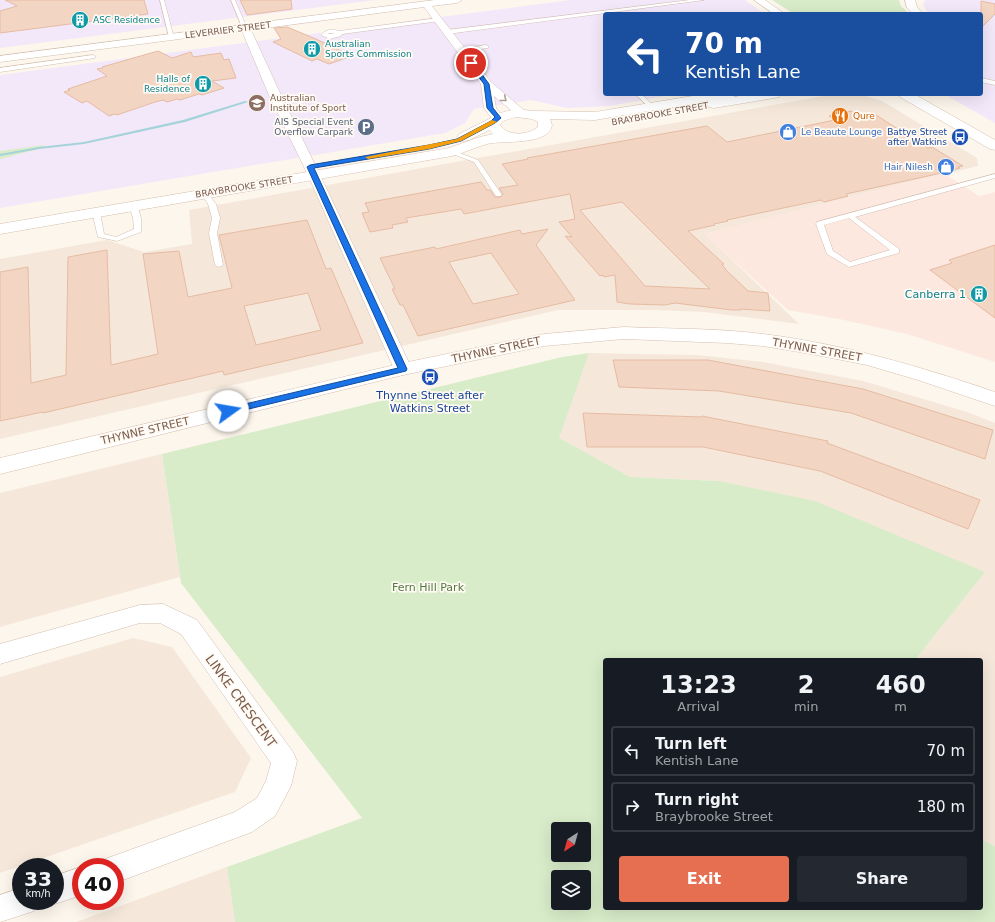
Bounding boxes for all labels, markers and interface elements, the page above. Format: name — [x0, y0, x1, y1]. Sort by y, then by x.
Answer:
building icon: ASC Residence — [70, 10, 90, 30]
place label: ASC Residence — [93, 15, 160, 25]
street label: LEVERRIER STREET — [184, 20, 272, 40]
text: 70 m — [685, 27, 763, 60]
icon: left — [619, 28, 671, 80]
building icon: Australian Sports Commission — [302, 39, 322, 59]
place label: Australian Sports Commission — [325, 39, 412, 59]
pin — [454, 46, 488, 80]
icon: arrive — [460, 52, 482, 74]
text: Kentish Lane — [685, 61, 801, 82]
place label: Halls of Residence — [144, 74, 191, 94]
building icon: Halls of Residence — [193, 74, 213, 94]
school or university icon: Australian Institute of Sport — [247, 93, 267, 113]
place label: Australian Institute of Sport — [270, 93, 346, 113]
one-way arrow — [499, 94, 507, 101]
street label: BRAYBROOKE STREET — [611, 100, 710, 127]
restaurant icon: Qure — [830, 106, 850, 126]
place label: Qure — [853, 111, 875, 121]
place label: AIS Special Event Overflow Carpark — [274, 117, 354, 137]
parking icon: AIS Special Event Overflow Carpark — [356, 117, 376, 137]
shop icon: Le Beaute Lounge — [778, 122, 798, 142]
place label: Le Beaute Lounge — [801, 127, 883, 137]
place label: Battye Street after Watkins — [887, 127, 947, 147]
bus stop icon: Battye Street after Watkins — [950, 127, 970, 147]
shop icon: Hair Nilesh — [936, 157, 956, 177]
place label: Hair Nilesh — [884, 162, 933, 172]
street label: BRAYBROOKE STREET — [195, 174, 294, 200]
building icon: Canberra 1 — [969, 284, 989, 304]
place label: Canberra 1 — [905, 288, 966, 301]
street label: THYNNE STREET — [449, 334, 542, 366]
street label: THYNNE STREET — [770, 336, 863, 364]
bus stop icon: Thynne Street after Watkins Street — [420, 367, 440, 387]
place label: Thynne Street after Watkins Street — [375, 389, 484, 415]
position arrow — [207, 390, 249, 432]
street label: THYNNE STREET — [98, 414, 191, 448]
park label: Fern Hill Park — [392, 581, 465, 594]
street label: LINKE CRESCENT — [202, 652, 280, 750]
text: 13:23 — [660, 671, 737, 699]
text: 2 — [798, 671, 814, 699]
text: 460 — [876, 671, 926, 699]
text: Arrival — [677, 699, 720, 714]
text: min — [794, 699, 818, 714]
text: m — [894, 699, 907, 714]
text: Turn left — [655, 735, 727, 753]
icon: left — [621, 740, 643, 762]
text: 70 m — [927, 742, 965, 760]
text: Kentish Lane — [655, 753, 738, 768]
text: Turn right — [655, 791, 739, 809]
icon: right — [621, 796, 643, 818]
text: 180 m — [917, 798, 965, 816]
text: Braybrooke Street — [655, 809, 773, 824]
north arrow — [551, 822, 591, 862]
map controls — [551, 822, 591, 910]
button: Exit — [619, 856, 789, 902]
button: Share — [797, 856, 967, 902]
speed limit sign: 40 — [72, 858, 124, 910]
text: 33 — [24, 867, 52, 891]
button: layers — [551, 870, 591, 910]
text: km/h — [25, 888, 51, 899]

